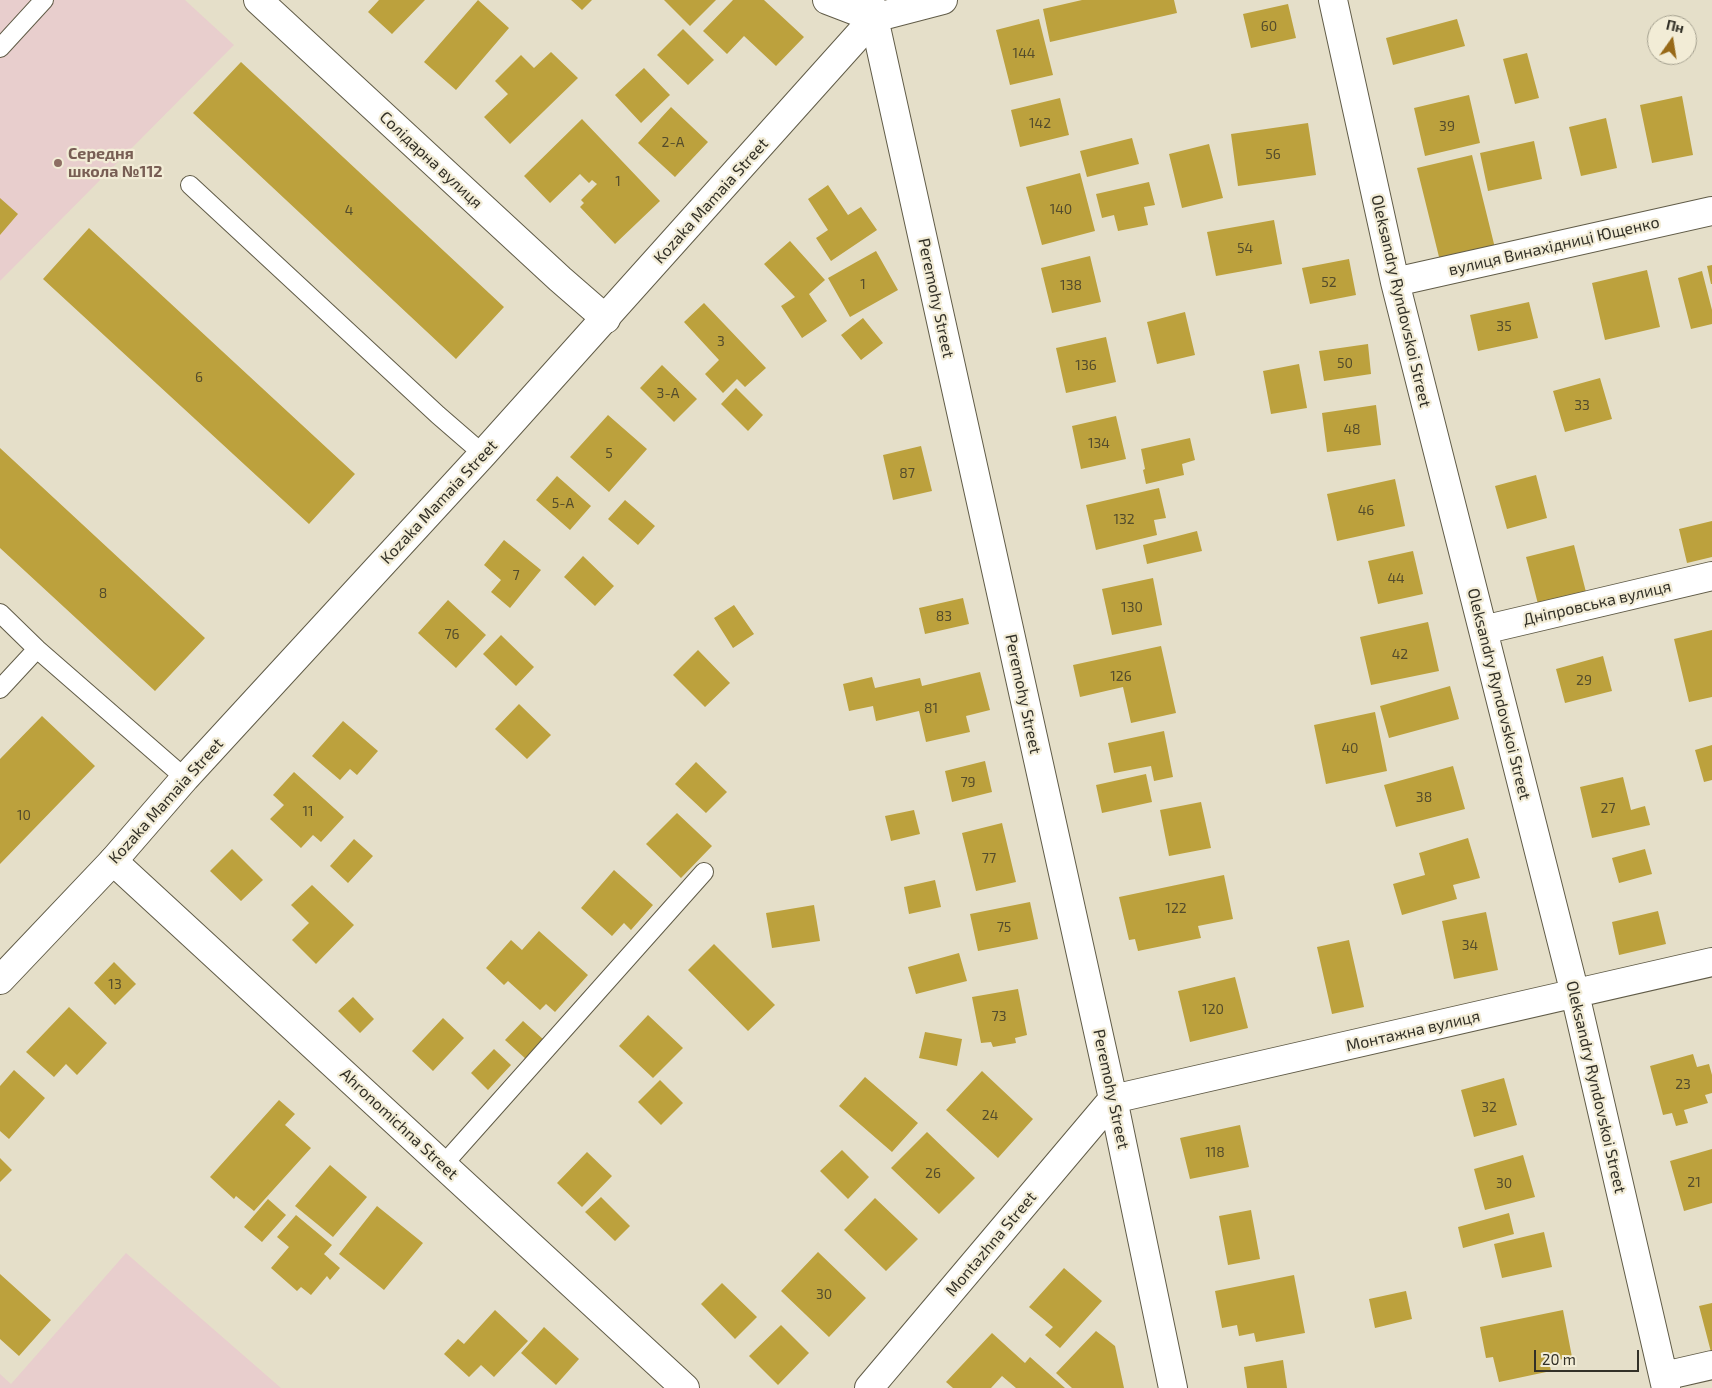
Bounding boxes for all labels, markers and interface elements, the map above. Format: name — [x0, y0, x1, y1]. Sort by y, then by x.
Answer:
north arrow — [1647, 15, 1697, 65]
text: Пн — [1664, 16, 1686, 36]
house number: 60 — [1261, 18, 1277, 34]
house number: 144 — [1013, 45, 1035, 61]
street label: Солідарна вулиця — [376, 107, 486, 213]
house number: 142 — [1029, 115, 1051, 131]
house number: 39 — [1439, 118, 1455, 134]
street label: Kozaka Mamaia Street — [650, 134, 772, 268]
house number: 2-А — [662, 134, 684, 150]
place label: Середня школа №112 — [68, 144, 163, 182]
house number: 56 — [1265, 146, 1281, 162]
marker: Середня школа №112 — [52, 157, 64, 169]
house number: 1 — [615, 173, 621, 189]
street label: Oleksandry Ryndovskoi Street — [1367, 193, 1435, 409]
house number: 140 — [1050, 201, 1072, 217]
house number: 4 — [345, 202, 353, 218]
street label: вулиця Винахідниці Ющенко — [1447, 212, 1661, 280]
street label: Peremohy Street — [914, 237, 958, 359]
house number: 54 — [1237, 240, 1253, 256]
house number: 52 — [1321, 274, 1337, 290]
house number: 1 — [860, 276, 866, 292]
house number: 138 — [1060, 277, 1082, 293]
house number: 35 — [1496, 318, 1512, 334]
house number: 3 — [717, 333, 725, 349]
house number: 50 — [1337, 355, 1353, 371]
house number: 136 — [1075, 357, 1097, 373]
house number: 6 — [195, 369, 203, 385]
house number: 3-А — [657, 385, 679, 401]
house number: 33 — [1574, 397, 1590, 413]
house number: 48 — [1343, 421, 1361, 437]
house number: 134 — [1088, 435, 1110, 451]
street label: Kozaka Mamaia Street — [377, 436, 501, 568]
house number: 5 — [605, 445, 613, 461]
house number: 87 — [899, 465, 915, 481]
house number: 5-А — [552, 495, 574, 511]
house number: 46 — [1358, 502, 1374, 518]
house number: 132 — [1113, 511, 1135, 527]
house number: 7 — [512, 567, 520, 583]
house number: 44 — [1387, 570, 1405, 586]
street label: Дніпровська вулиця — [1521, 577, 1673, 629]
house number: 8 — [99, 585, 107, 601]
street label: Oleksandry Ryndovskoi Street — [1463, 586, 1535, 802]
house number: 130 — [1121, 599, 1143, 615]
house number: 83 — [936, 608, 952, 624]
house number: 76 — [444, 626, 460, 642]
street label: Peremohy Street — [1001, 633, 1045, 755]
house number: 42 — [1392, 646, 1408, 662]
house number: 126 — [1110, 668, 1132, 684]
house number: 29 — [1576, 672, 1592, 688]
house number: 81 — [924, 700, 938, 716]
street label: Kozaka Mamaia Street — [105, 734, 227, 868]
house number: 40 — [1341, 740, 1359, 756]
house number: 79 — [960, 774, 976, 790]
house number: 38 — [1416, 789, 1432, 805]
house number: 27 — [1600, 800, 1616, 816]
house number: 11 — [302, 803, 314, 819]
house number: 10 — [17, 807, 31, 823]
house number: 77 — [982, 850, 996, 866]
house number: 122 — [1165, 900, 1187, 916]
house number: 75 — [997, 919, 1011, 935]
house number: 34 — [1462, 937, 1478, 953]
house number: 13 — [108, 976, 122, 992]
street label: Oleksandry Ryndovskoi Street — [1562, 979, 1630, 1195]
house number: 120 — [1202, 1001, 1224, 1017]
street label: Монтажна вулиця — [1344, 1006, 1482, 1056]
house number: 73 — [992, 1008, 1006, 1024]
street label: Peremohy Street — [1089, 1028, 1133, 1150]
street label: Ahronomichna Street — [336, 1064, 462, 1184]
house number: 23 — [1675, 1076, 1691, 1092]
house number: 32 — [1481, 1099, 1497, 1115]
house number: 24 — [982, 1107, 998, 1123]
house number: 118 — [1205, 1144, 1225, 1160]
house number: 26 — [925, 1165, 941, 1181]
house number: 21 — [1687, 1174, 1701, 1190]
house number: 30 — [1496, 1175, 1512, 1191]
street label: Montazhna Street — [942, 1188, 1040, 1300]
house number: 30 — [816, 1286, 832, 1302]
scale bar — [1537, 1340, 1642, 1372]
text: 20 m — [1542, 1350, 1576, 1368]

